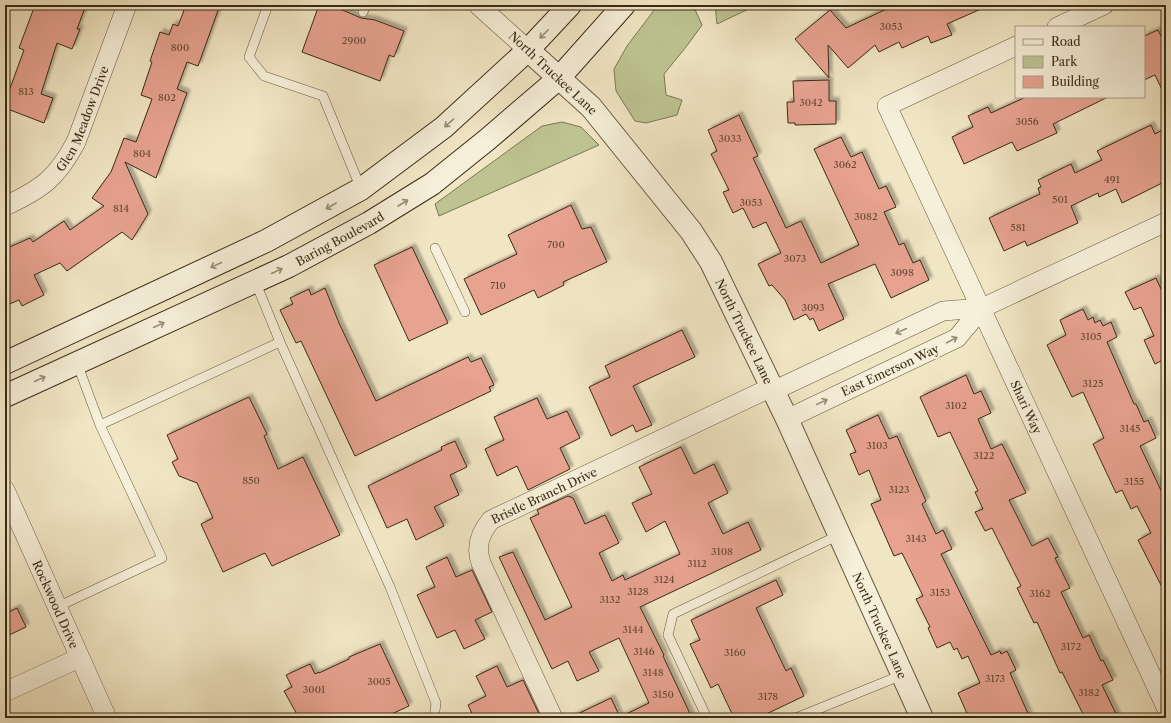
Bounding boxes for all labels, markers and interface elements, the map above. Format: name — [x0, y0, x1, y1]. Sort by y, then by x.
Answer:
house number: 3053 — [880, 20, 902, 33]
legend — [1015, 26, 1145, 98]
street label: North Truckee Lane — [506, 28, 600, 118]
one-way arrow — [539, 29, 549, 39]
house number: 2900 — [342, 34, 366, 47]
text: Road — [1051, 34, 1081, 49]
house number: 800 — [171, 41, 189, 54]
text: Park — [1051, 54, 1078, 69]
street label: Glen Meadow Drive — [52, 63, 111, 174]
text: Building — [1051, 74, 1099, 89]
house number: 813 — [18, 85, 34, 98]
house number: 802 — [158, 91, 176, 104]
house number: 3042 — [799, 96, 823, 109]
house number: 3056 — [1015, 115, 1039, 128]
one-way arrow — [444, 118, 454, 127]
house number: 3033 — [719, 132, 741, 145]
house number: 804 — [133, 147, 151, 160]
house number: 3062 — [833, 158, 857, 171]
house number: 491 — [1104, 173, 1121, 186]
house number: 501 — [1052, 193, 1069, 206]
house number: 3053 — [740, 196, 762, 209]
one-way arrow — [397, 198, 409, 206]
house number: 814 — [113, 202, 129, 215]
one-way arrow — [325, 202, 337, 210]
street label: Baring Boulevard — [293, 208, 387, 269]
house number: 3082 — [854, 210, 878, 223]
house number: 581 — [1010, 221, 1027, 234]
house number: 700 — [547, 238, 565, 251]
house number: 3073 — [784, 252, 806, 265]
one-way arrow — [210, 262, 222, 269]
house number: 3098 — [890, 266, 914, 279]
one-way arrow — [271, 267, 283, 274]
street label: North Truckee Lane — [713, 276, 776, 387]
house number: 710 — [490, 279, 506, 292]
house number: 3093 — [801, 301, 825, 314]
one-way arrow — [152, 321, 164, 328]
one-way arrow — [895, 328, 907, 335]
house number: 3105 — [1080, 330, 1102, 343]
one-way arrow — [946, 336, 958, 344]
street label: East Emerson Way — [839, 341, 941, 399]
one-way arrow — [34, 375, 46, 383]
house number: 3125 — [1083, 377, 1103, 390]
street label: Shari Way — [1008, 378, 1046, 436]
one-way arrow — [816, 398, 828, 405]
house number: 3102 — [945, 399, 967, 412]
house number: 3145 — [1120, 422, 1140, 435]
house number: 3103 — [866, 439, 888, 452]
house number: 3122 — [973, 449, 995, 462]
street label: Bristle Branch Drive — [489, 463, 600, 526]
house number: 850 — [242, 474, 260, 487]
house number: 3155 — [1124, 475, 1144, 488]
house number: 3123 — [889, 483, 909, 496]
house number: 3143 — [906, 532, 927, 545]
house number: 3108 — [711, 545, 733, 558]
house number: 3112 — [687, 557, 707, 570]
street label: Rockwood Drive — [30, 558, 82, 651]
street label: North Truckee Lane — [850, 570, 911, 681]
house number: 3124 — [653, 573, 675, 586]
house number: 3128 — [627, 585, 649, 598]
house number: 3153 — [930, 586, 950, 599]
house number: 3162 — [1029, 587, 1051, 600]
house number: 3132 — [600, 593, 621, 606]
house number: 3144 — [622, 623, 644, 636]
house number: 3172 — [1061, 640, 1081, 653]
house number: 3146 — [633, 645, 655, 658]
house number: 3160 — [724, 646, 746, 659]
house number: 3148 — [642, 666, 664, 679]
house number: 3173 — [985, 672, 1005, 685]
house number: 3005 — [367, 675, 391, 688]
house number: 3001 — [303, 683, 326, 696]
house number: 3182 — [1078, 686, 1100, 699]
house number: 3150 — [652, 688, 674, 701]
house number: 3178 — [758, 690, 778, 703]

